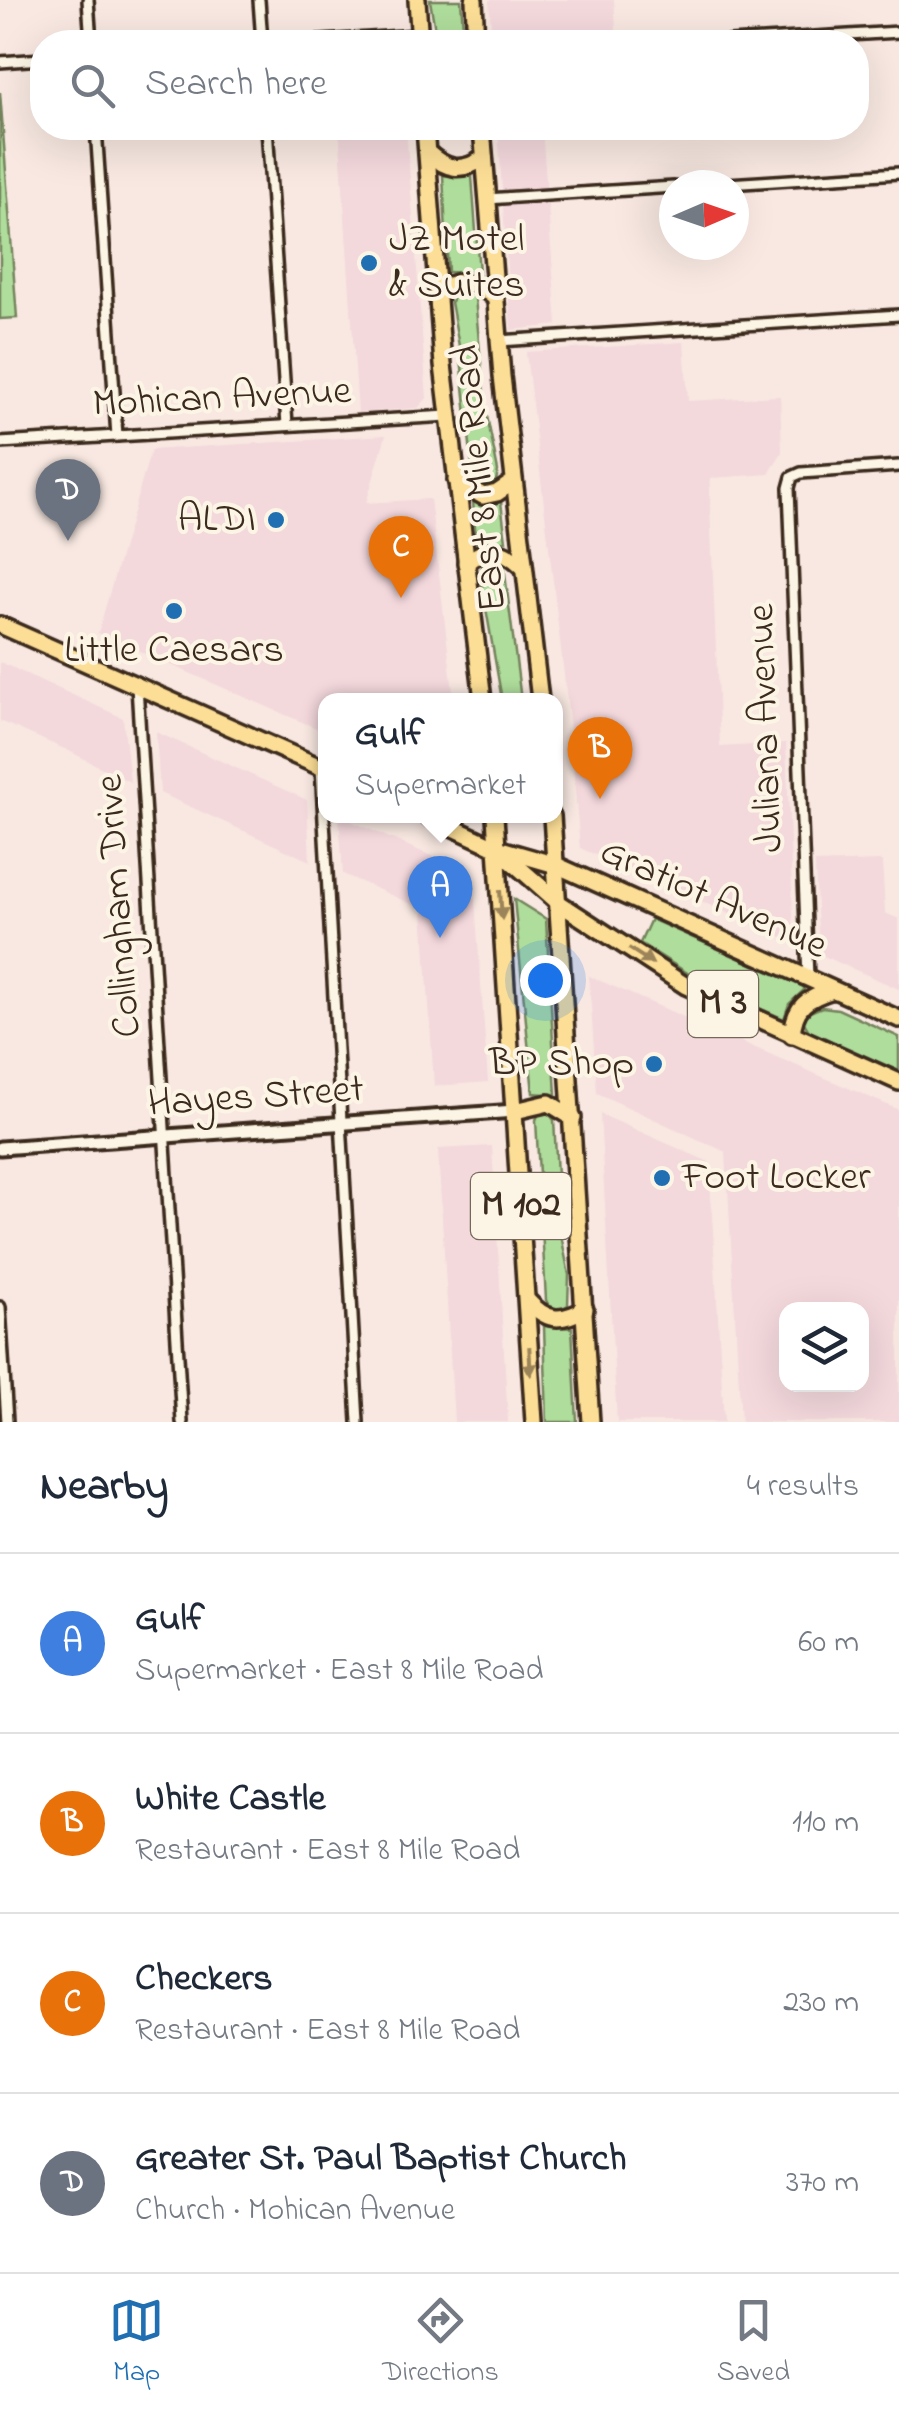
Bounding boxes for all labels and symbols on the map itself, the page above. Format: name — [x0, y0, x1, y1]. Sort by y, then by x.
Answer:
north arrow — [659, 170, 749, 260]
place label: JZ Motel & Suites — [389, 211, 525, 316]
marker: JZ Motel & Suites — [358, 252, 380, 274]
street label: East 8 Mile Road — [438, 342, 524, 614]
street label: Mohican Avenue — [91, 363, 353, 435]
pin: D — [36, 458, 100, 541]
place label: ALDI — [178, 491, 256, 550]
marker: ALDI — [265, 509, 287, 531]
pin: C — [368, 516, 434, 598]
marker: Little Caesars — [163, 600, 185, 622]
street label: Juliana Avenue — [733, 603, 801, 853]
place label: Little Caesars — [64, 622, 284, 681]
pin: B — [568, 716, 632, 799]
street label: Collingham Drive — [81, 772, 159, 1039]
street label: Gratiot Avenue — [590, 824, 836, 977]
pin: A — [408, 856, 472, 938]
one-way arrow — [493, 890, 509, 922]
one-way arrow — [627, 946, 655, 965]
your location — [520, 955, 571, 1006]
road number: M 3 — [688, 971, 758, 1037]
place label: BP Shop — [488, 1035, 634, 1094]
marker: BP Shop — [643, 1053, 665, 1075]
street label: Hayes Street — [146, 1061, 366, 1135]
place label: Foot Locker — [681, 1149, 871, 1208]
marker: Foot Locker — [651, 1167, 673, 1189]
road number: M 102 — [471, 1173, 571, 1239]
one-way arrow — [522, 1346, 538, 1378]

